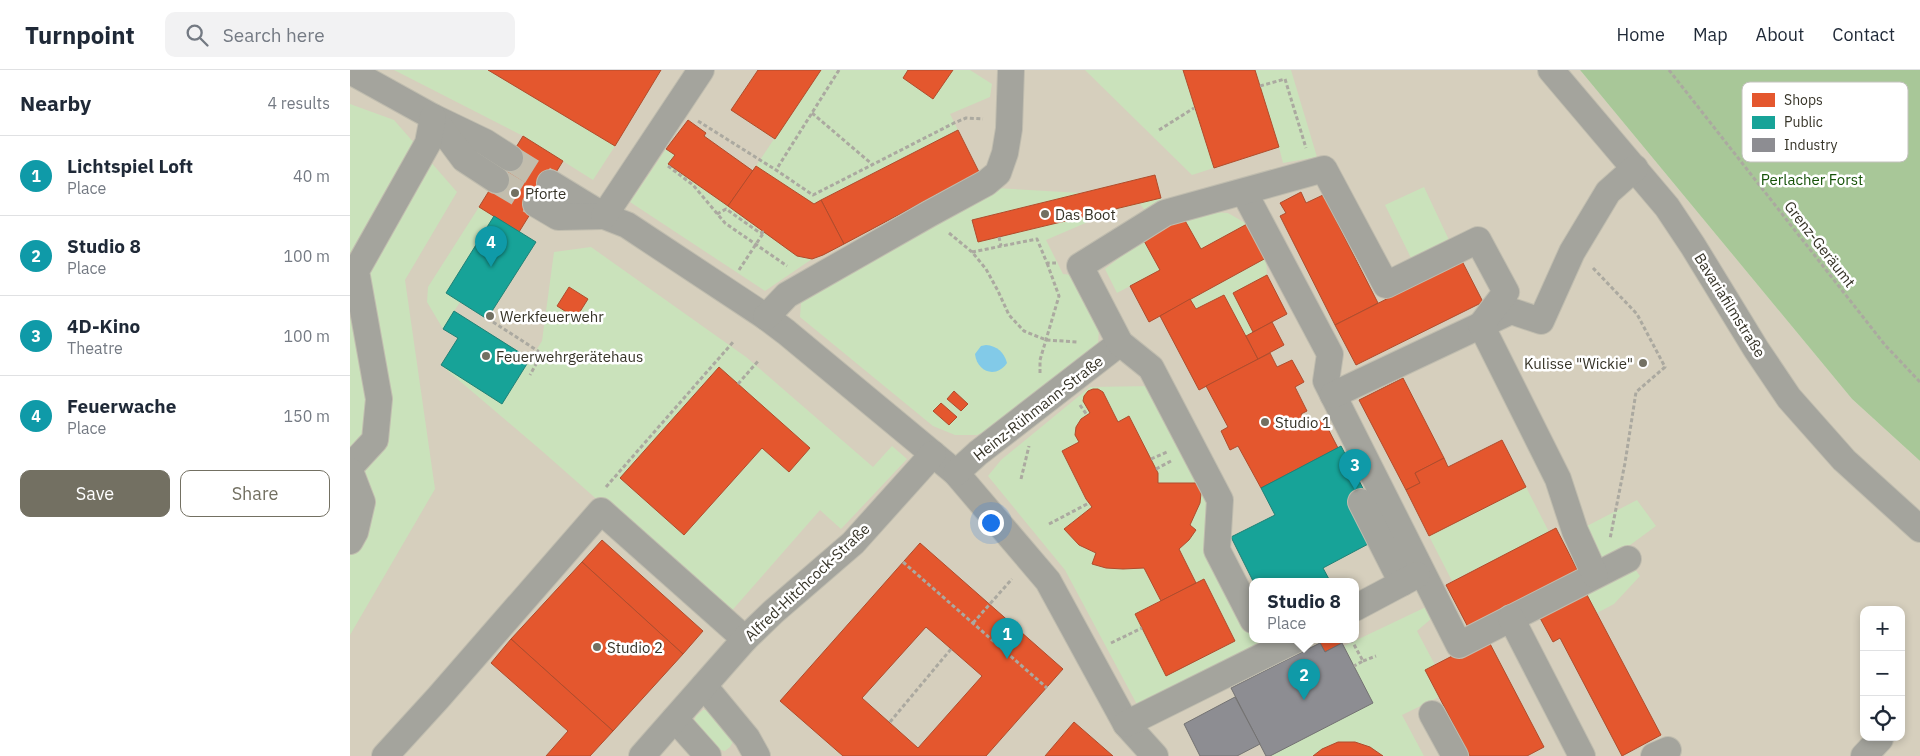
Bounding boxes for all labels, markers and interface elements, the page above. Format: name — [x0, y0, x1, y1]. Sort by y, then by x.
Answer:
search box — [165, 12, 515, 57]
text: Turnpoint — [25, 19, 135, 51]
icon: search — [183, 21, 211, 49]
text: Search here — [223, 23, 325, 47]
text: Home — [1617, 23, 1665, 46]
text: Map — [1693, 23, 1728, 46]
text: About — [1756, 23, 1804, 46]
text: Contact — [1832, 23, 1895, 46]
legend — [1742, 82, 1908, 162]
text: Nearby — [20, 89, 91, 117]
text: Shops — [1784, 91, 1823, 109]
text: 4 results — [267, 93, 330, 113]
text: Public — [1784, 113, 1823, 131]
text: Industry — [1784, 136, 1838, 154]
text: Lichtspiel Loft — [67, 154, 193, 178]
text: 1 — [31, 166, 41, 186]
text: 40 m — [293, 166, 330, 186]
park label: Perlacher Forst — [1761, 170, 1863, 189]
text: Place — [67, 178, 106, 198]
place label: Pforte — [525, 184, 566, 203]
marker: Pforte — [509, 187, 521, 199]
street label: Grenz-Geräumt — [1780, 197, 1860, 291]
place label: Das Boot — [1055, 205, 1116, 224]
marker: Das Boot — [1039, 208, 1051, 220]
pin: 4 — [475, 226, 507, 267]
text: Studio 8 — [67, 234, 141, 258]
text: 2 — [31, 246, 41, 266]
text: 100 m — [283, 246, 330, 266]
street label: Bavariafilmstraße — [1690, 249, 1770, 361]
text: Place — [67, 258, 106, 278]
place label: Werkfeuerwehr — [500, 307, 604, 326]
marker: Werkfeuerwehr — [484, 310, 496, 322]
text: 4D-Kino — [67, 314, 140, 338]
text: 3 — [31, 326, 41, 346]
text: 100 m — [283, 326, 330, 346]
text: Theatre — [67, 338, 123, 358]
place label: Feuerwehrgerätehaus — [496, 347, 643, 366]
marker: Feuerwehrgerätehaus — [480, 350, 492, 362]
street label: Heinz-Rühmann-Straße — [969, 351, 1107, 465]
place label: Kulisse "Wickie" — [1524, 354, 1633, 373]
marker: Kulisse "Wickie" — [1637, 357, 1649, 369]
text: Feuerwache — [67, 394, 176, 418]
text: 4 — [31, 406, 41, 426]
text: 150 m — [283, 406, 330, 426]
place label: Studio 1 — [1275, 413, 1331, 432]
marker: Studio 1 — [1259, 416, 1271, 428]
text: Place — [67, 418, 106, 438]
pin: 3 — [1339, 449, 1371, 490]
button: Save — [20, 470, 170, 517]
button: Share — [180, 470, 330, 517]
your location — [978, 510, 1004, 536]
street label: Alfred-Hitchcock-Straße — [741, 519, 873, 645]
popup — [1249, 578, 1359, 643]
text: Studio 8 — [1267, 589, 1341, 613]
map controls — [1860, 606, 1905, 741]
button: + — [1860, 606, 1905, 651]
text: Place — [1267, 613, 1306, 633]
pin: 1 — [991, 618, 1023, 659]
place label: Studio 2 — [607, 638, 663, 657]
marker: Studio 2 — [591, 641, 603, 653]
button: − — [1860, 651, 1905, 696]
pin: 2 — [1288, 659, 1320, 700]
button: locate — [1860, 696, 1905, 741]

